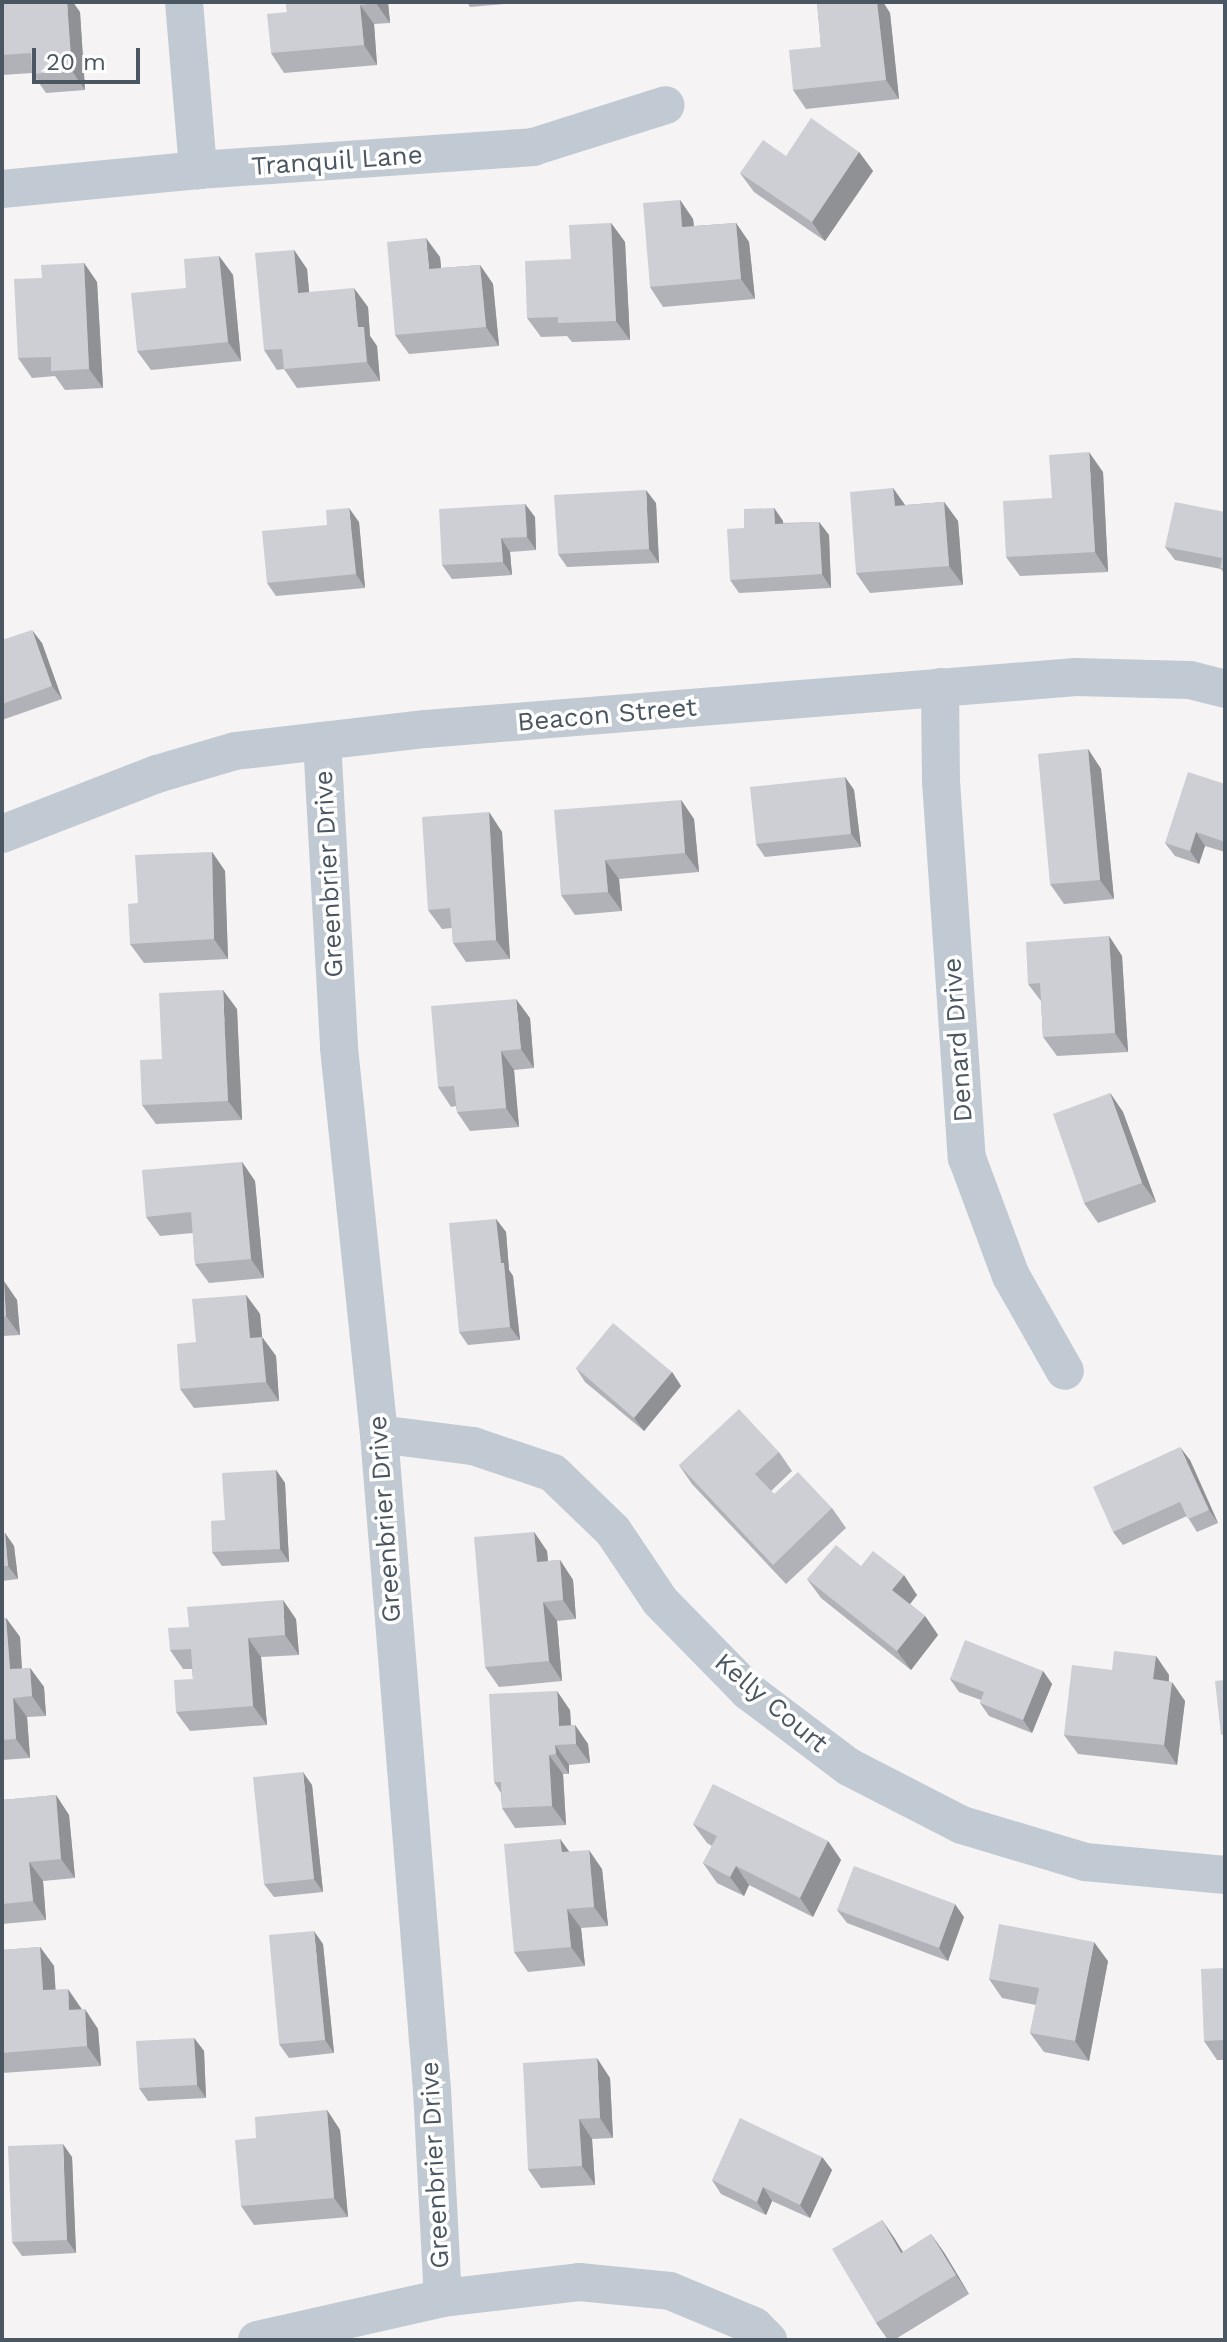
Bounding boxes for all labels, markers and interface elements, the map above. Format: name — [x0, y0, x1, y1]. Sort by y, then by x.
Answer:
scale bar — [36, 32, 144, 82]
text: 20 m — [46, 48, 106, 76]
street label: Tranquil Lane — [250, 139, 424, 183]
street label: Beacon Street — [516, 692, 698, 738]
street label: Greenbrier Drive — [308, 769, 350, 979]
street label: Denard Drive — [937, 957, 979, 1123]
street label: Greenbrier Drive — [362, 1414, 408, 1624]
street label: Kelly Court — [708, 1646, 834, 1760]
street label: Greenbrier Drive — [414, 2060, 456, 2270]

